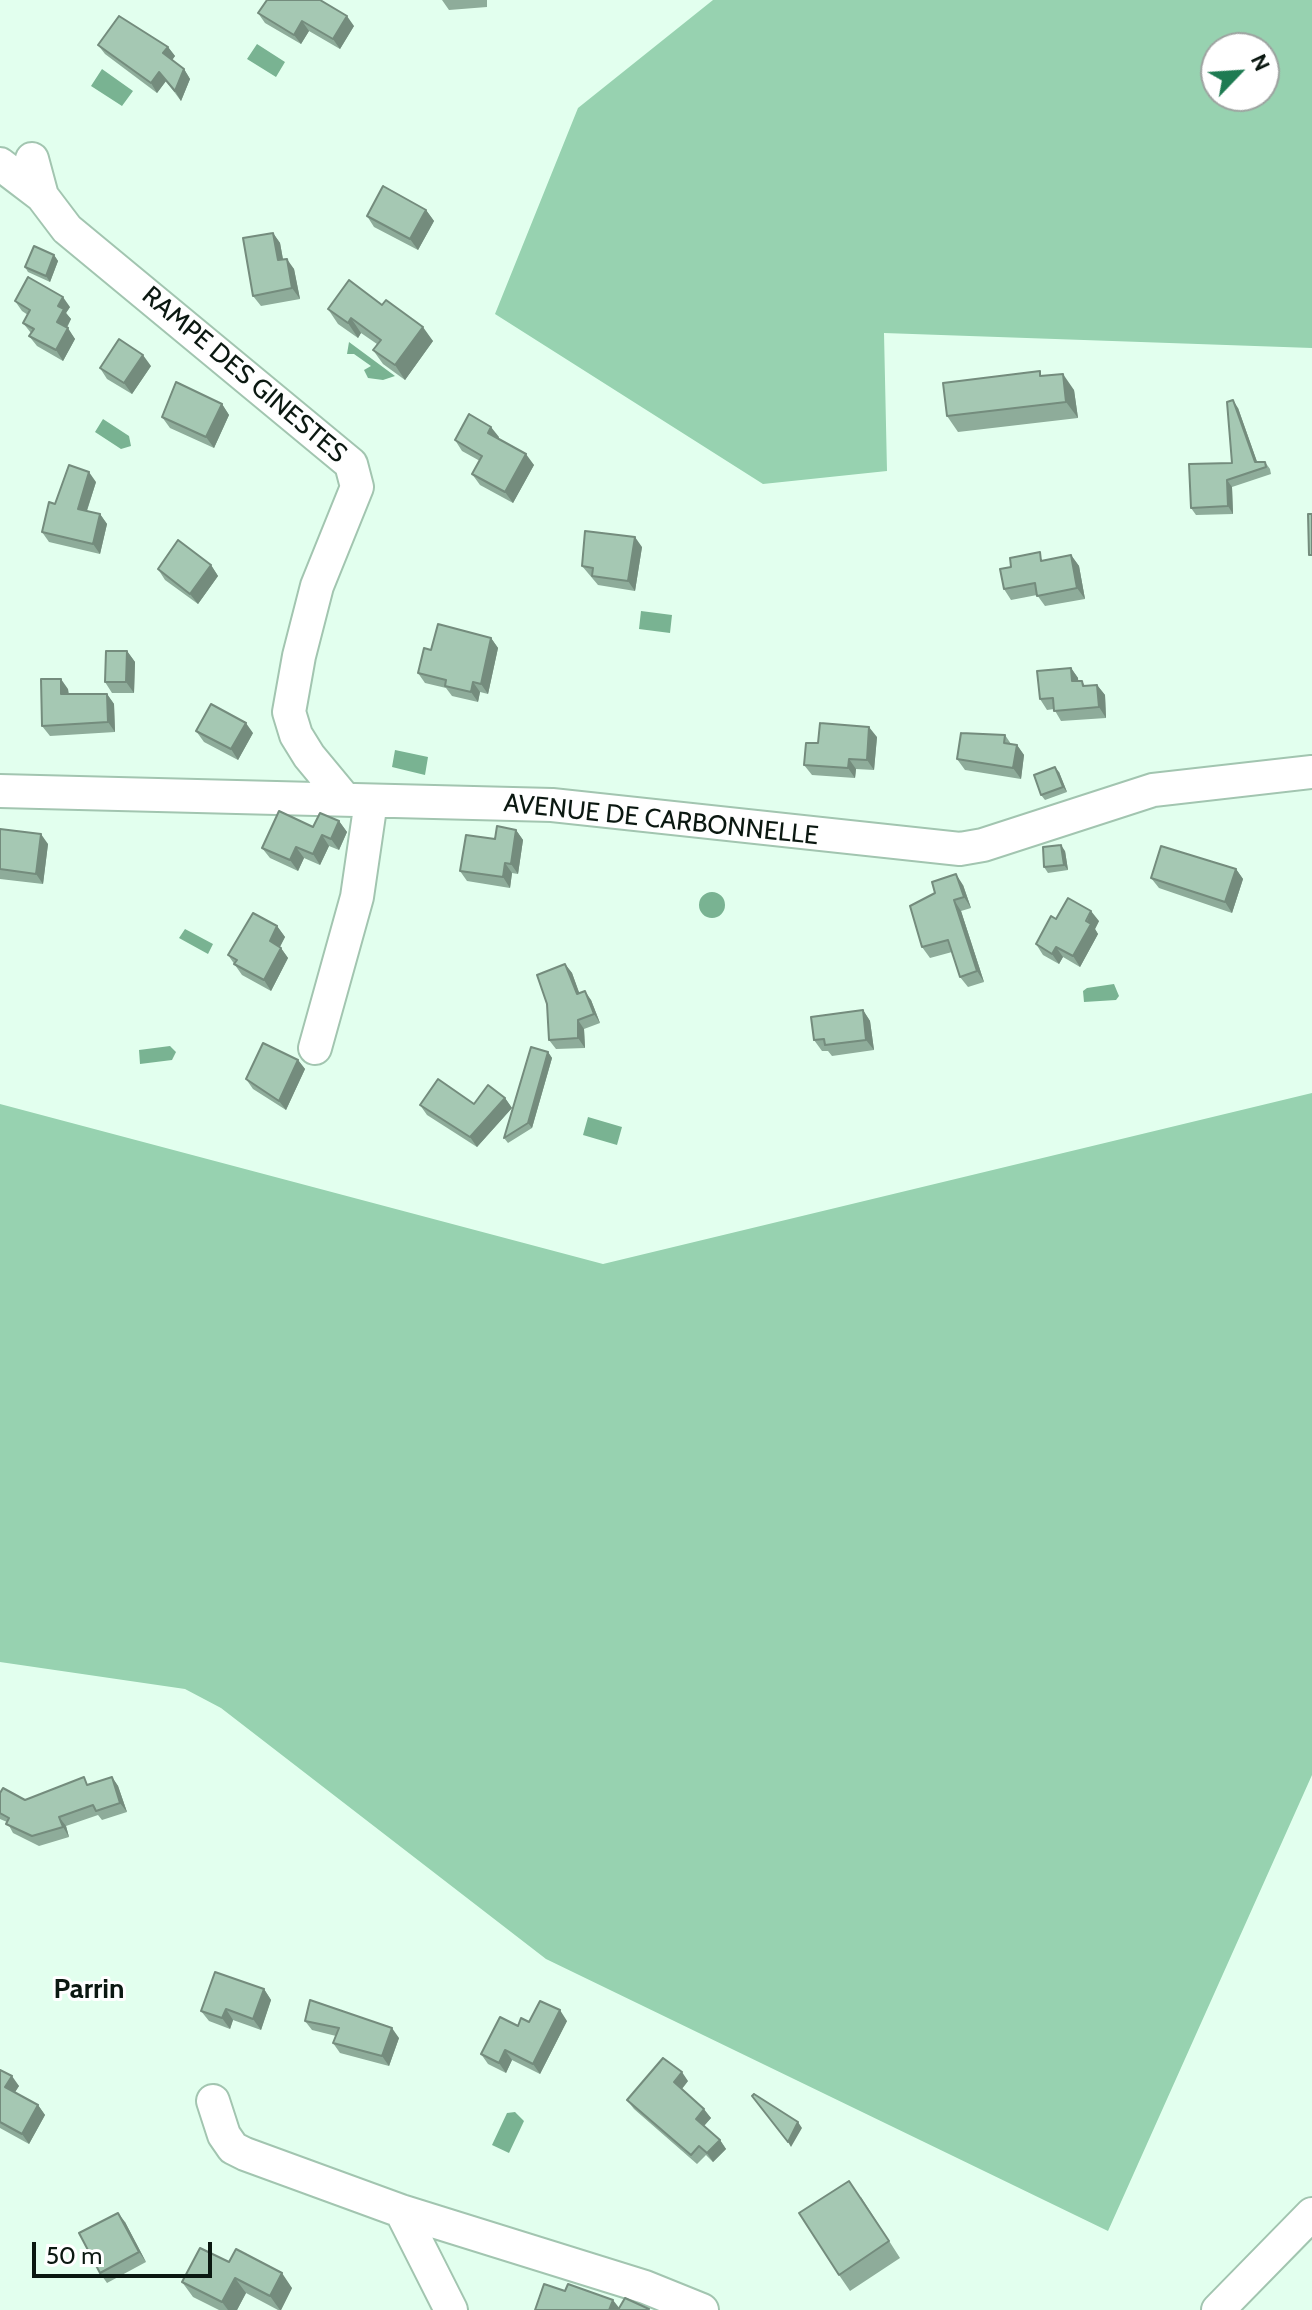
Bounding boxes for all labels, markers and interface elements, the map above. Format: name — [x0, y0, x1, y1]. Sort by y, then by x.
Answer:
north arrow — [1200, 32, 1280, 112]
text: N — [1245, 50, 1276, 75]
street label: RAMPE DES GINESTES — [135, 280, 353, 470]
street label: AVENUE DE CARBONNELLE — [502, 788, 820, 852]
district label: Parrin — [54, 1973, 124, 2007]
scale bar — [36, 2226, 216, 2276]
text: 50 m — [46, 2241, 102, 2270]

